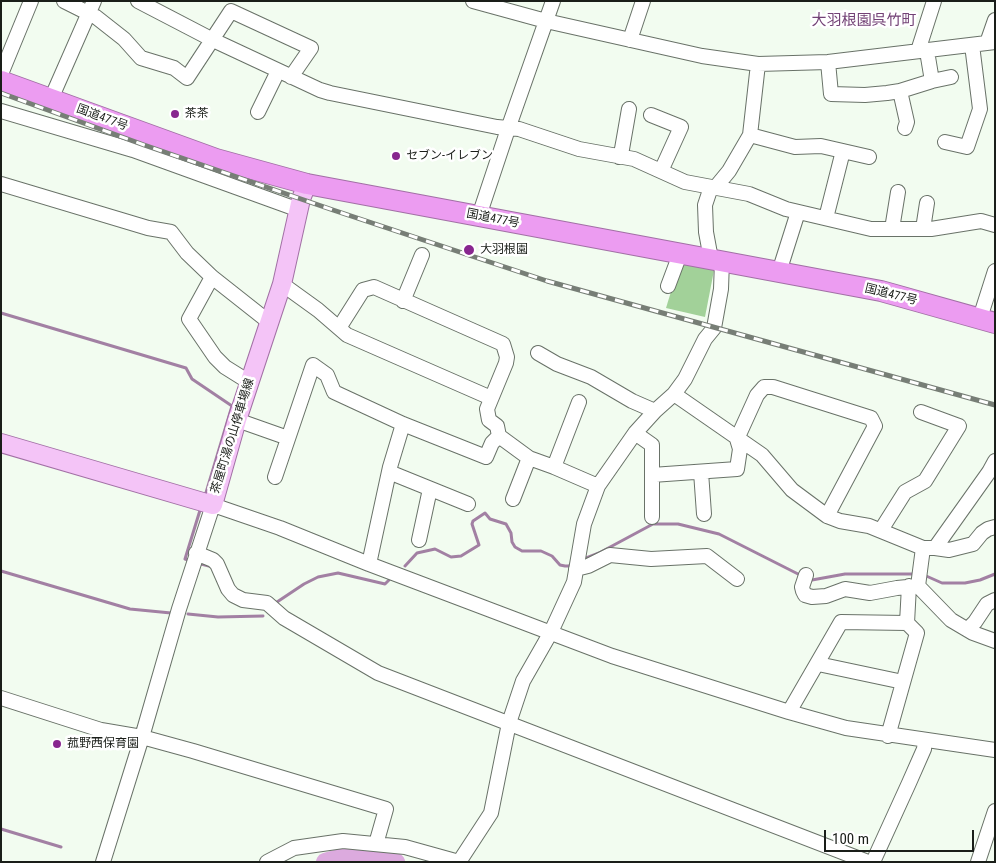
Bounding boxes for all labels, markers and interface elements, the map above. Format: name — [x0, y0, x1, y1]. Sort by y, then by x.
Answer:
district label: 大羽根園呉竹町 — [812, 12, 916, 30]
street label: 国道477号 — [74, 102, 130, 134]
place label: 茶茶 — [185, 107, 209, 121]
marker: 茶茶 — [169, 108, 181, 120]
place label: セブン-イレブン — [406, 149, 493, 163]
marker: セブン-イレブン — [390, 150, 402, 162]
street label: 国道477号 — [465, 207, 521, 231]
marker: 大羽根園 — [462, 243, 476, 257]
place label: 大羽根園 — [480, 243, 528, 257]
street label: 国道477号 — [863, 282, 919, 308]
street label: 茶屋町湯の山停車場線 — [209, 377, 257, 495]
place label: 菰野西保育園 — [67, 737, 139, 751]
marker: 菰野西保育園 — [51, 738, 63, 750]
scale bar — [826, 820, 976, 852]
text: 100 m — [832, 830, 869, 848]

